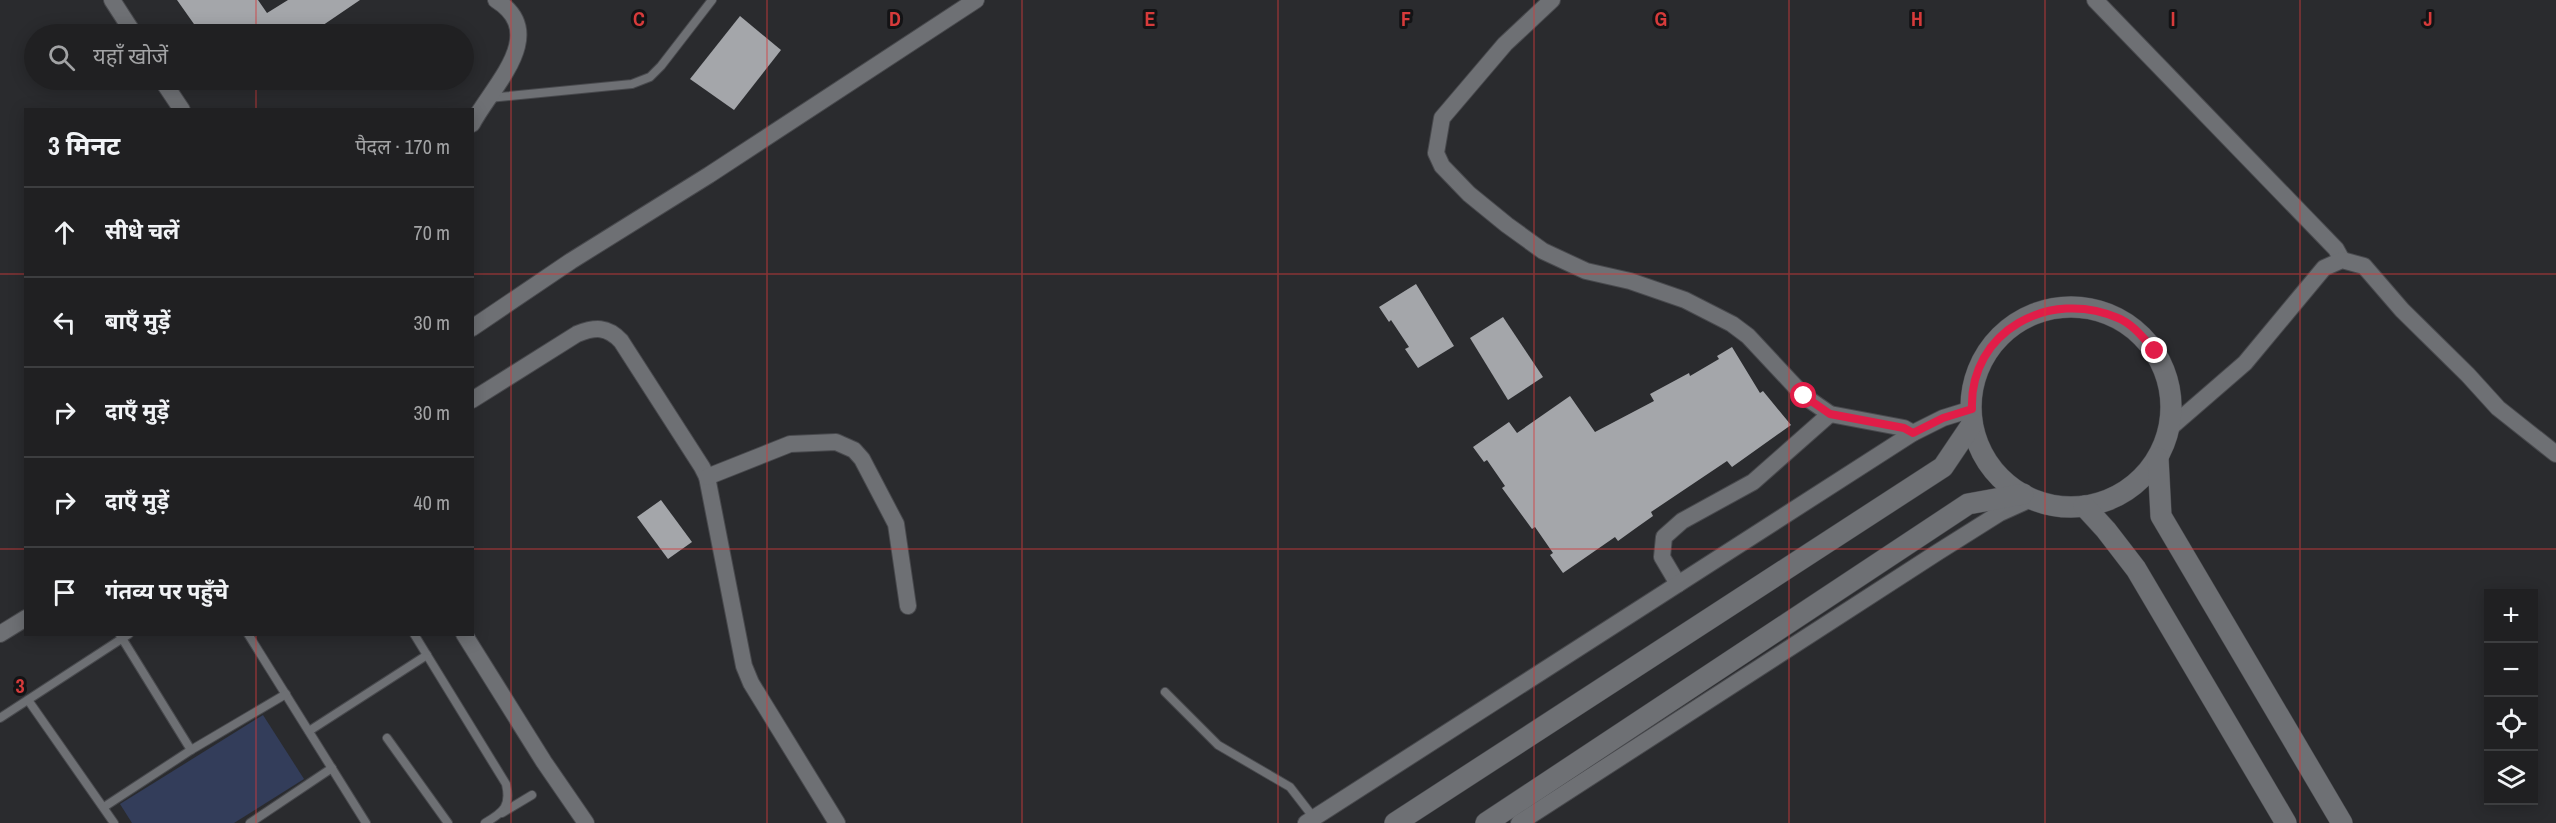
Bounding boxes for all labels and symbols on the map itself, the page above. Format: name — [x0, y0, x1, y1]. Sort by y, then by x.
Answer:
text: C — [633, 5, 645, 32]
text: D — [889, 5, 901, 32]
text: E — [1145, 5, 1156, 32]
text: F — [1401, 5, 1411, 32]
text: G — [1655, 5, 1667, 32]
text: H — [1911, 5, 1923, 32]
text: I — [2171, 5, 2175, 32]
text: J — [2423, 5, 2433, 32]
route end — [2141, 337, 2167, 363]
route start — [1790, 382, 1816, 408]
text: 3 — [15, 672, 25, 699]

